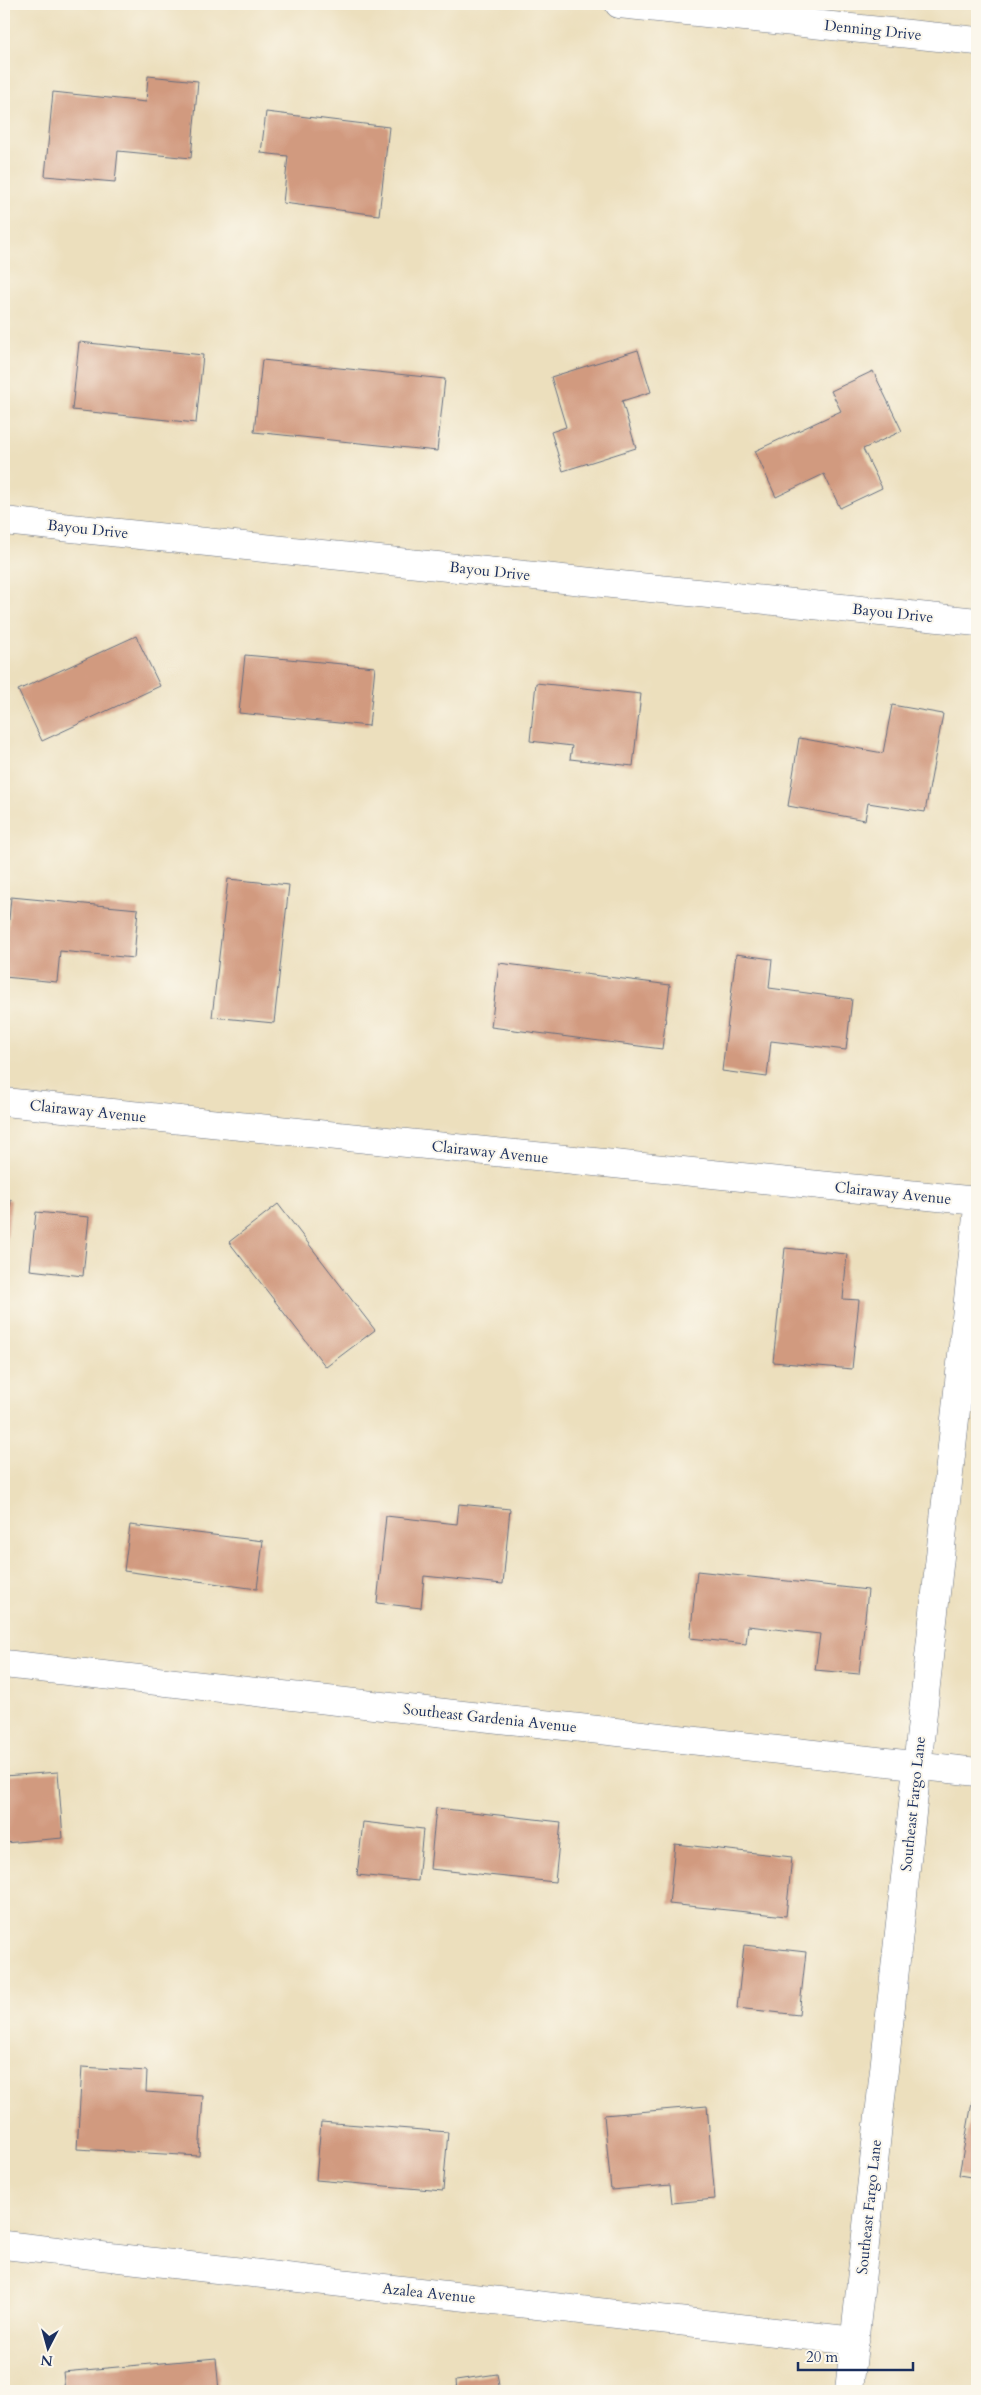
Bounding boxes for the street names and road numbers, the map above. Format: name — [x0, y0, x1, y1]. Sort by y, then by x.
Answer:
street label: Denning Drive — [823, 15, 923, 45]
street label: Bayou Drive — [47, 515, 130, 543]
street label: Bayou Drive — [449, 557, 532, 585]
street label: Bayou Drive — [852, 599, 935, 627]
street label: Clairaway Avenue — [29, 1095, 147, 1127]
street label: Clairaway Avenue — [431, 1136, 549, 1168]
street label: Clairaway Avenue — [834, 1177, 952, 1209]
street label: Southeast Gardenia Avenue — [402, 1699, 578, 1737]
street label: Southeast Fargo Lane — [896, 1735, 930, 1873]
street label: Southeast Fargo Lane — [852, 2138, 886, 2276]
street label: Azalea Avenue — [381, 2278, 477, 2308]

